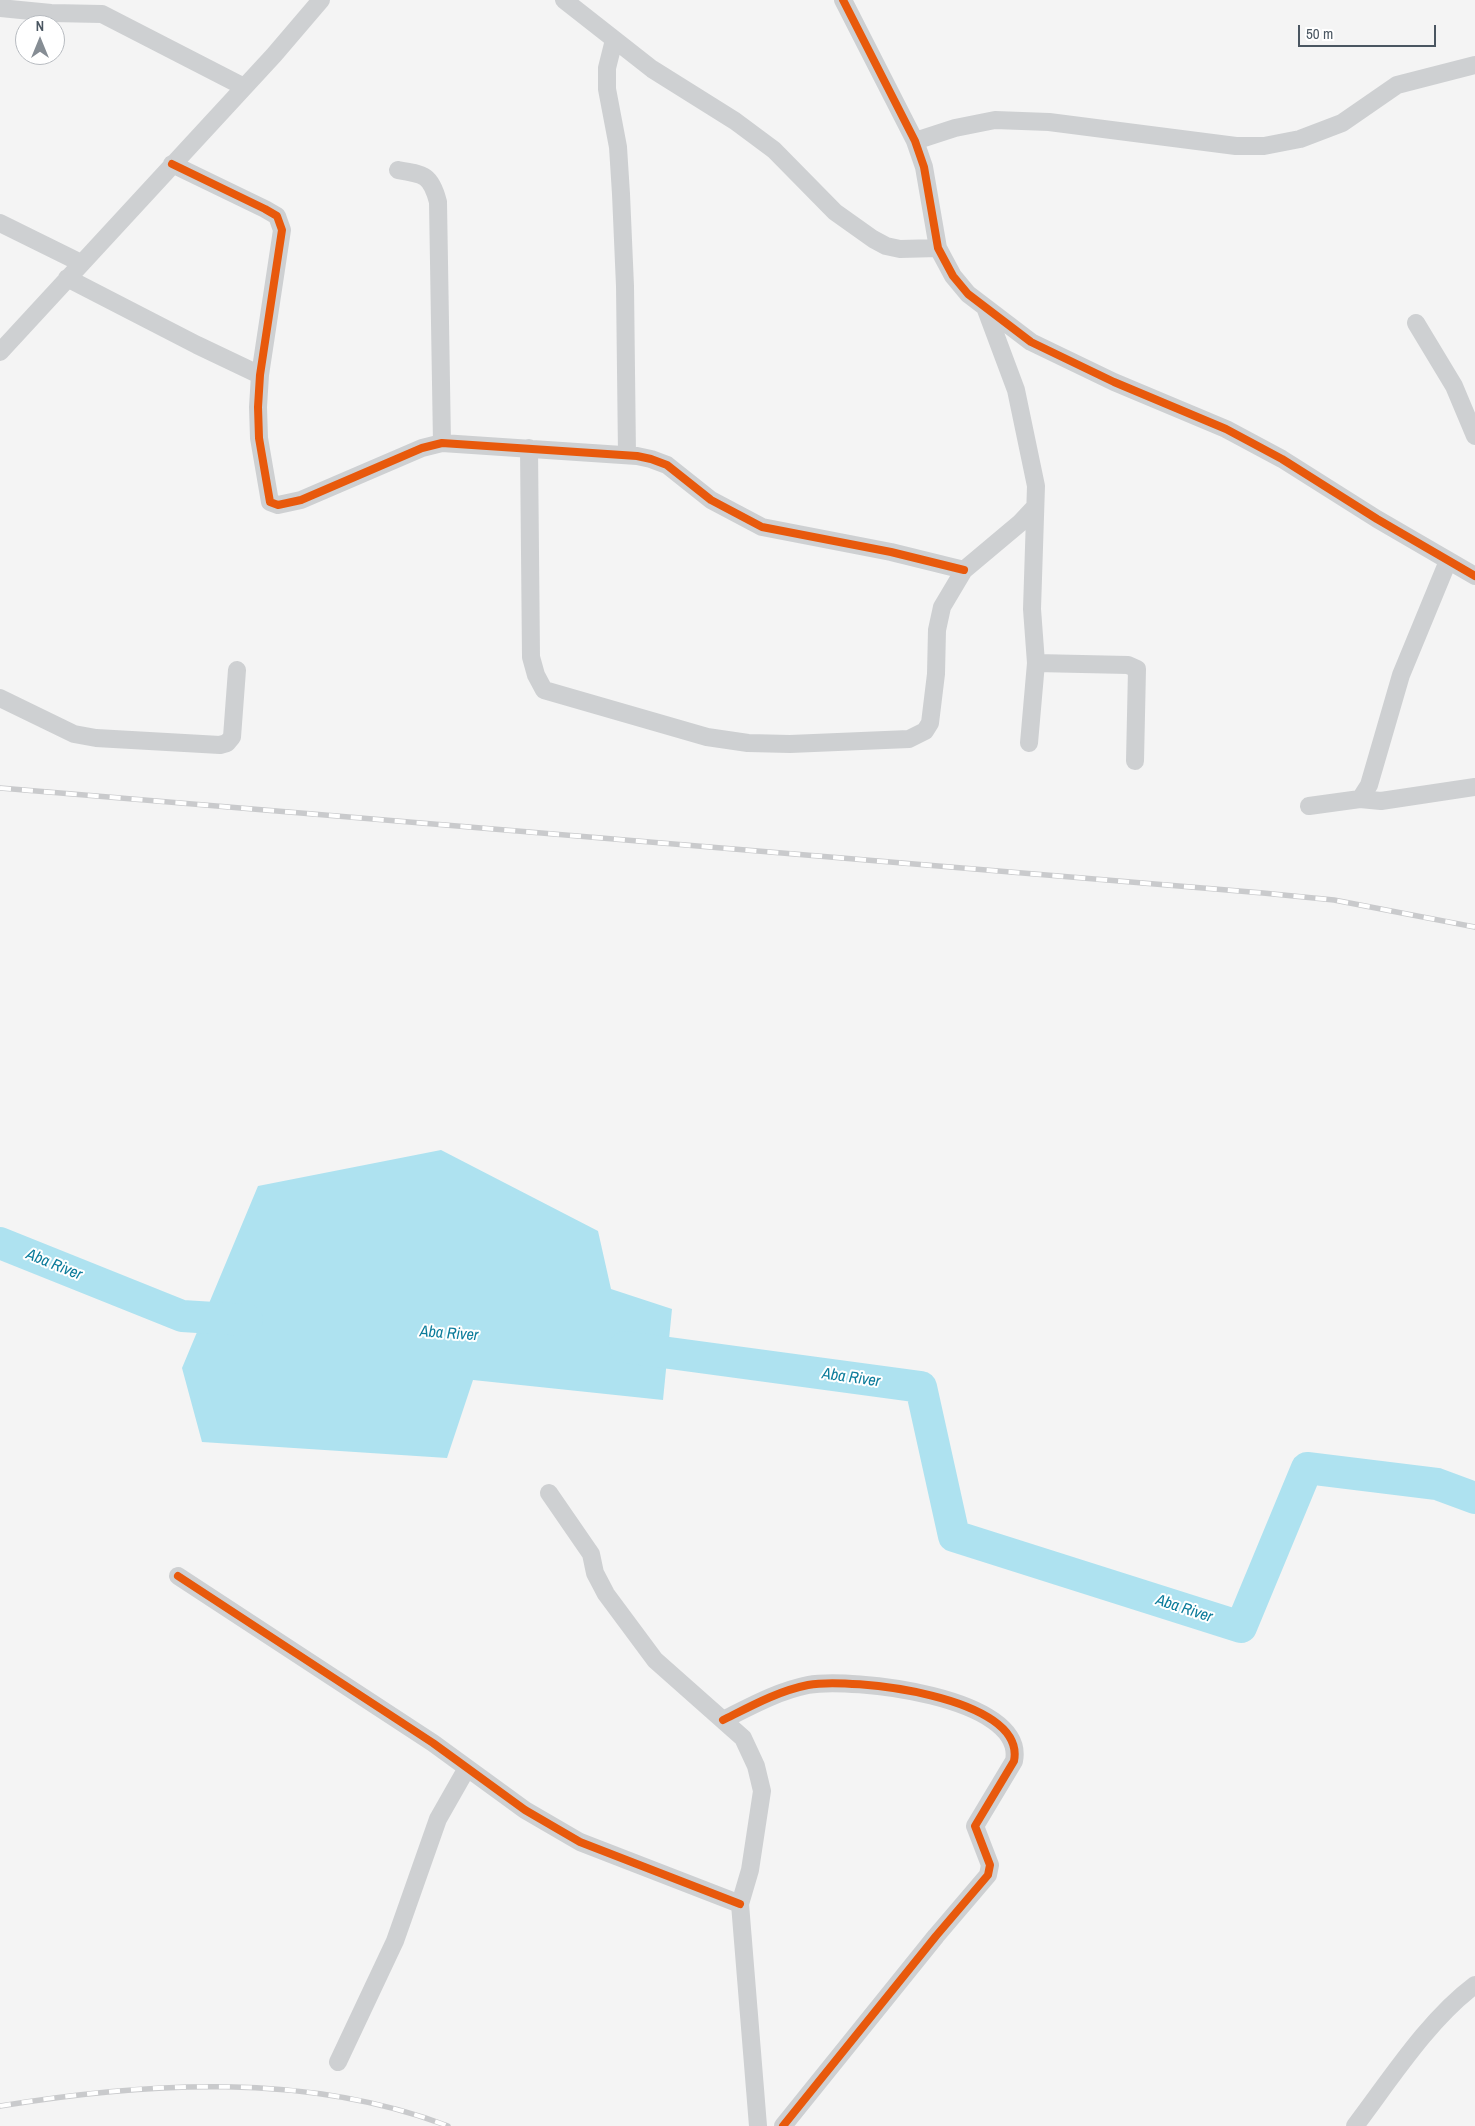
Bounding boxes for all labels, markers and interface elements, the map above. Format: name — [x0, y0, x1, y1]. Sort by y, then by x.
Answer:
north arrow — [15, 15, 65, 65]
scale bar — [1300, 15, 1438, 47]
text: N — [36, 17, 44, 35]
text: 50 m — [1306, 23, 1333, 44]
water label: Aba River — [23, 1245, 85, 1285]
water label: Aba River — [419, 1322, 479, 1346]
water label: Aba River — [821, 1364, 881, 1392]
water label: Aba River — [1153, 1591, 1215, 1627]

